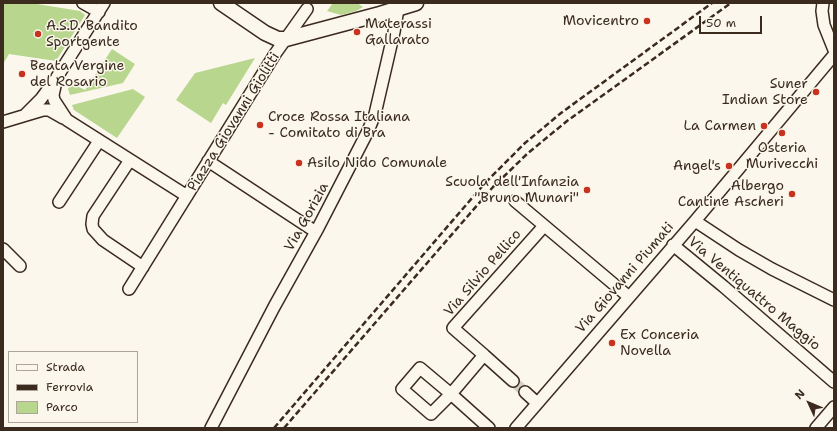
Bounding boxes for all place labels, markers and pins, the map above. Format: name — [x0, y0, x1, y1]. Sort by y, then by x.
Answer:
place label: Movicentro — [563, 13, 639, 29]
place label: Materassi Gallarato — [365, 16, 432, 48]
marker: Movicentro — [642, 16, 652, 26]
place label: A.S.D. Bandito Sportgente — [46, 18, 138, 50]
marker: Materassi Gallarato — [352, 27, 362, 37]
marker: A.S.D. Bandito Sportgente — [33, 29, 43, 39]
place label: Beata Vergine del Rosario — [30, 58, 124, 90]
marker: Beata Vergine del Rosario — [17, 69, 27, 79]
place label: Suner Indian Store — [722, 76, 808, 108]
marker: Suner Indian Store — [811, 87, 821, 97]
place label: Croce Rossa Italiana - Comitato di Bra — [268, 109, 410, 142]
place label: La Carmen — [684, 118, 756, 134]
marker: Croce Rossa Italiana - Comitato di Bra — [255, 120, 265, 130]
marker: La Carmen — [759, 121, 769, 131]
marker: Osteria Murivecchi — [777, 128, 787, 138]
place label: Osteria Murivecchi — [746, 140, 818, 172]
place label: Asilo Nido Comunale — [307, 155, 447, 171]
marker: Asilo Nido Comunale — [294, 158, 304, 168]
place label: Angel's — [673, 158, 721, 174]
marker: Angel's — [724, 161, 734, 171]
place label: Scuola dell'Infanzia "Bruno Munari" — [445, 174, 579, 206]
place label: Albergo Cantine Ascheri — [678, 178, 784, 210]
marker: Scuola dell'Infanzia "Bruno Munari" — [582, 185, 592, 195]
marker: Albergo Cantine Ascheri — [787, 189, 797, 199]
place label: Ex Conceria Novella — [620, 327, 699, 360]
marker: Ex Conceria Novella — [607, 338, 617, 348]

